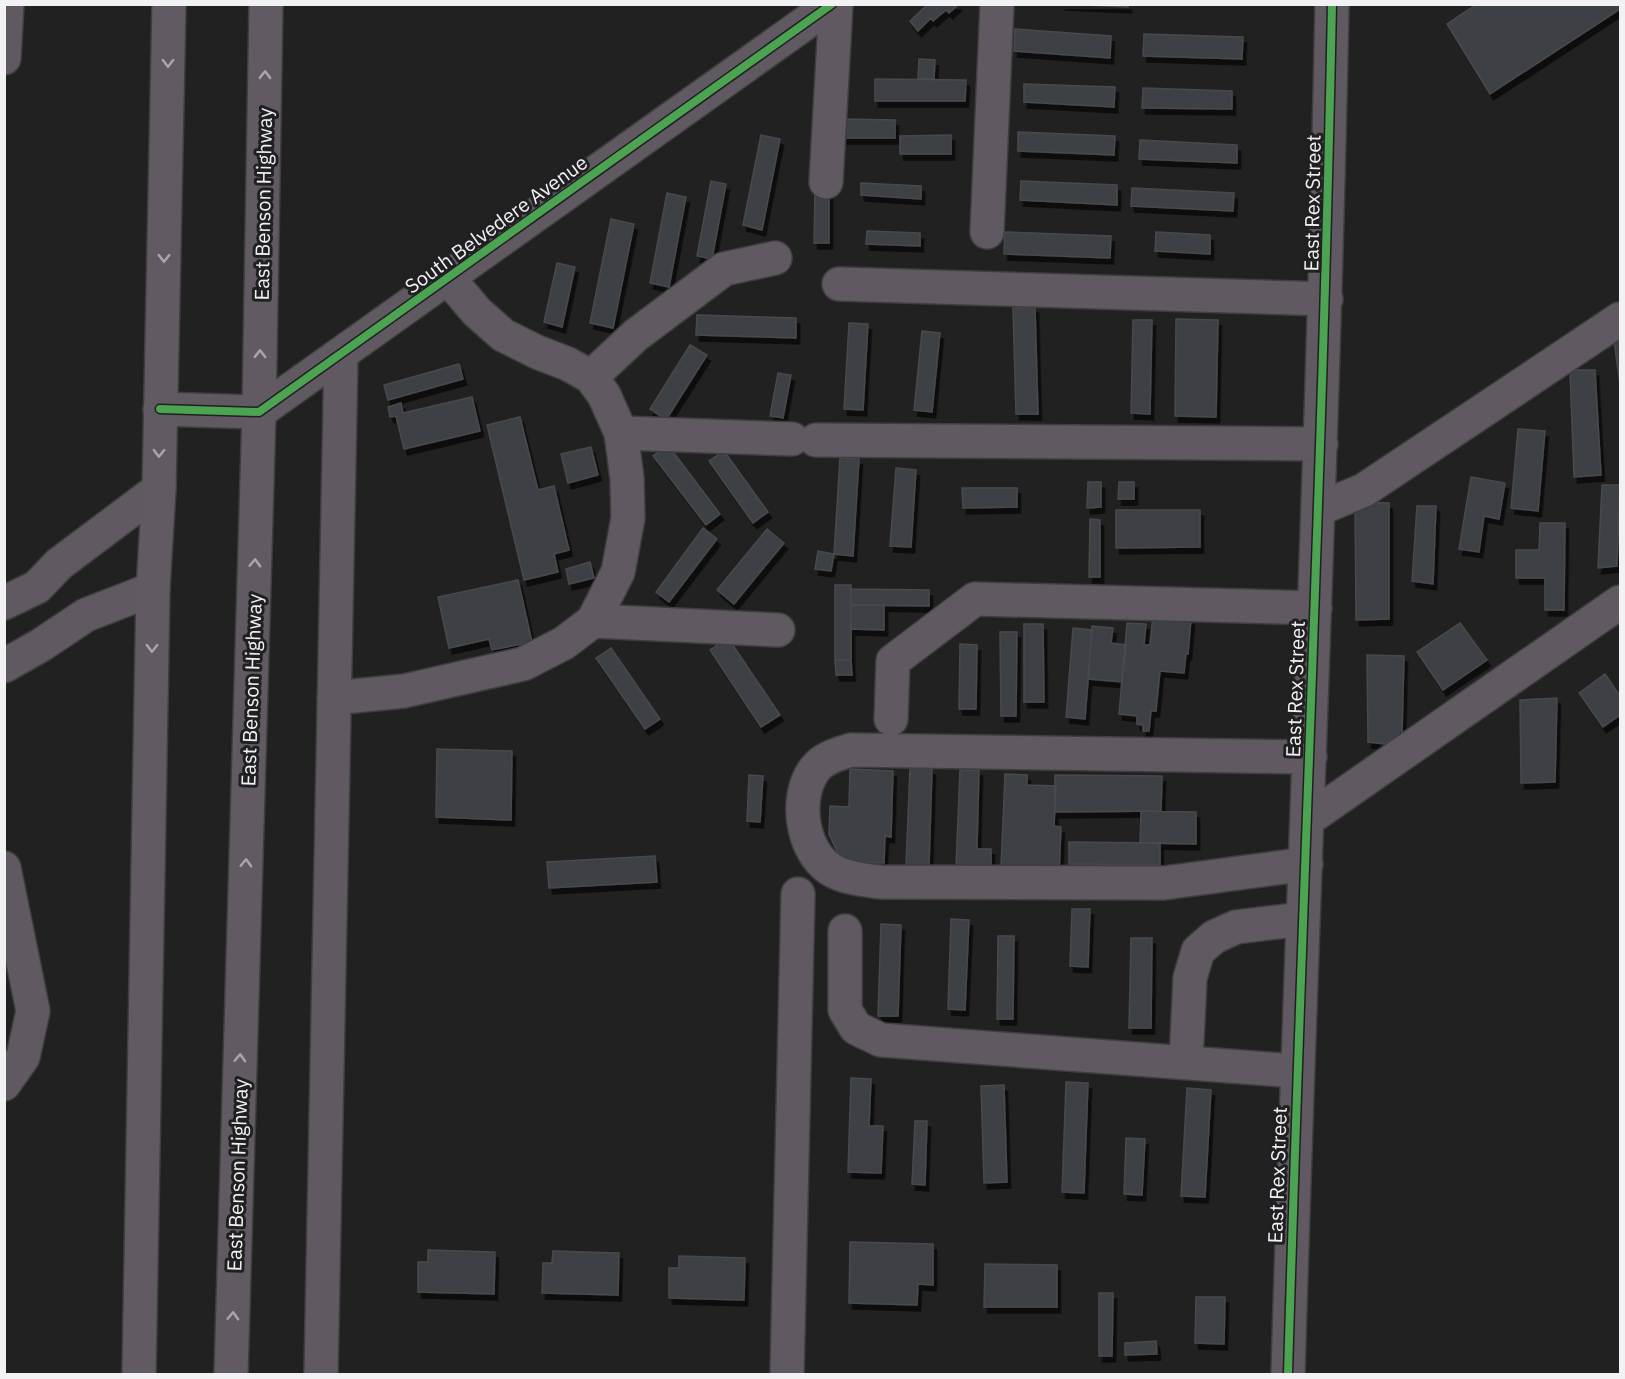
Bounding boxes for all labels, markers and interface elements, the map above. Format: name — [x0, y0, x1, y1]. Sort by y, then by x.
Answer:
one-way arrow — [162, 58, 174, 67]
one-way arrow — [259, 70, 271, 79]
street label: East Benson Highway — [248, 107, 278, 301]
street label: East Rex Street — [1297, 134, 1327, 272]
street label: South Belvedere Avenue — [399, 149, 593, 299]
one-way arrow — [157, 253, 170, 262]
one-way arrow — [254, 349, 266, 358]
one-way arrow — [153, 448, 166, 457]
one-way arrow — [249, 559, 261, 568]
street label: East Benson Highway — [234, 593, 268, 787]
street label: East Rex Street — [1279, 620, 1311, 758]
one-way arrow — [146, 643, 158, 652]
one-way arrow — [240, 859, 252, 868]
one-way arrow — [234, 1054, 247, 1063]
street label: East Benson Highway — [220, 1078, 254, 1272]
street label: East Rex Street — [1261, 1106, 1293, 1244]
one-way arrow — [227, 1312, 239, 1321]

